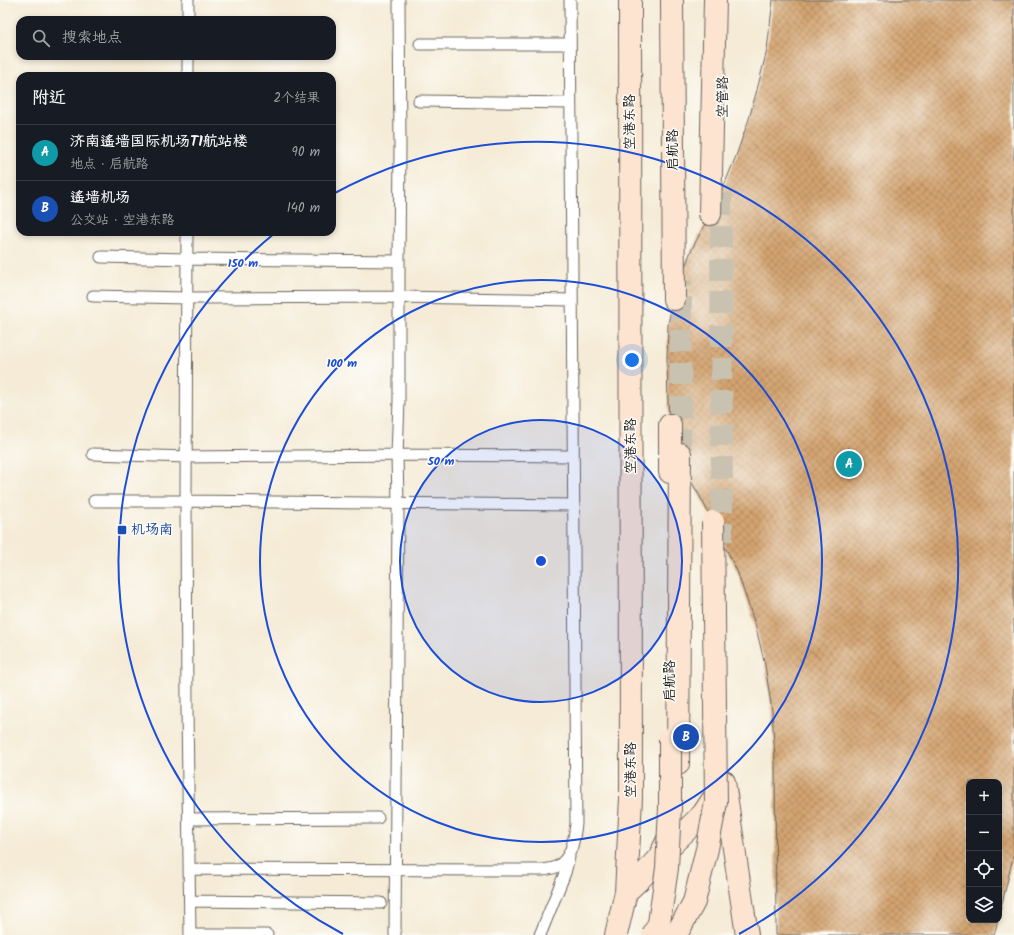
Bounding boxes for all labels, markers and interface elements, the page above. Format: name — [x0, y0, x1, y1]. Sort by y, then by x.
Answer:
search box — [16, 16, 336, 60]
text: 搜索地点 — [62, 26, 122, 50]
icon: search — [30, 27, 52, 49]
street label: 空管路 — [712, 76, 734, 118]
text: 附近 — [32, 85, 66, 112]
text: 2个结果 — [273, 88, 320, 109]
street label: 空港东路 — [619, 94, 641, 150]
street label: 启航路 — [662, 129, 684, 171]
text: 济南遥墙国际机场T1航站楼 — [70, 130, 248, 154]
text: A — [41, 142, 49, 163]
text: 90 m — [292, 142, 320, 163]
text: 地点 · 启航路 — [70, 154, 149, 175]
text: 遥墙机场 — [70, 186, 130, 210]
text: B — [41, 198, 49, 219]
text: 140 m — [287, 198, 320, 219]
text: 公交站 · 空港东路 — [70, 210, 175, 231]
text: 150 m — [228, 254, 258, 273]
your location — [622, 350, 642, 370]
text: 100 m — [327, 354, 357, 373]
street label: 空港东路 — [620, 418, 642, 474]
pin: A — [836, 449, 862, 479]
text: 50 m — [427, 452, 455, 471]
place label: 机场南 — [131, 519, 173, 541]
marker: 机场南 — [116, 524, 128, 536]
centre of rings — [534, 554, 548, 568]
street label: 启航路 — [659, 660, 681, 702]
pin: B — [673, 722, 699, 752]
street label: 空港东路 — [620, 742, 642, 798]
map controls — [966, 779, 1002, 923]
button: + — [966, 779, 1002, 815]
button: − — [966, 815, 1002, 851]
button: locate — [966, 851, 1002, 887]
button: layers — [966, 887, 1002, 923]

